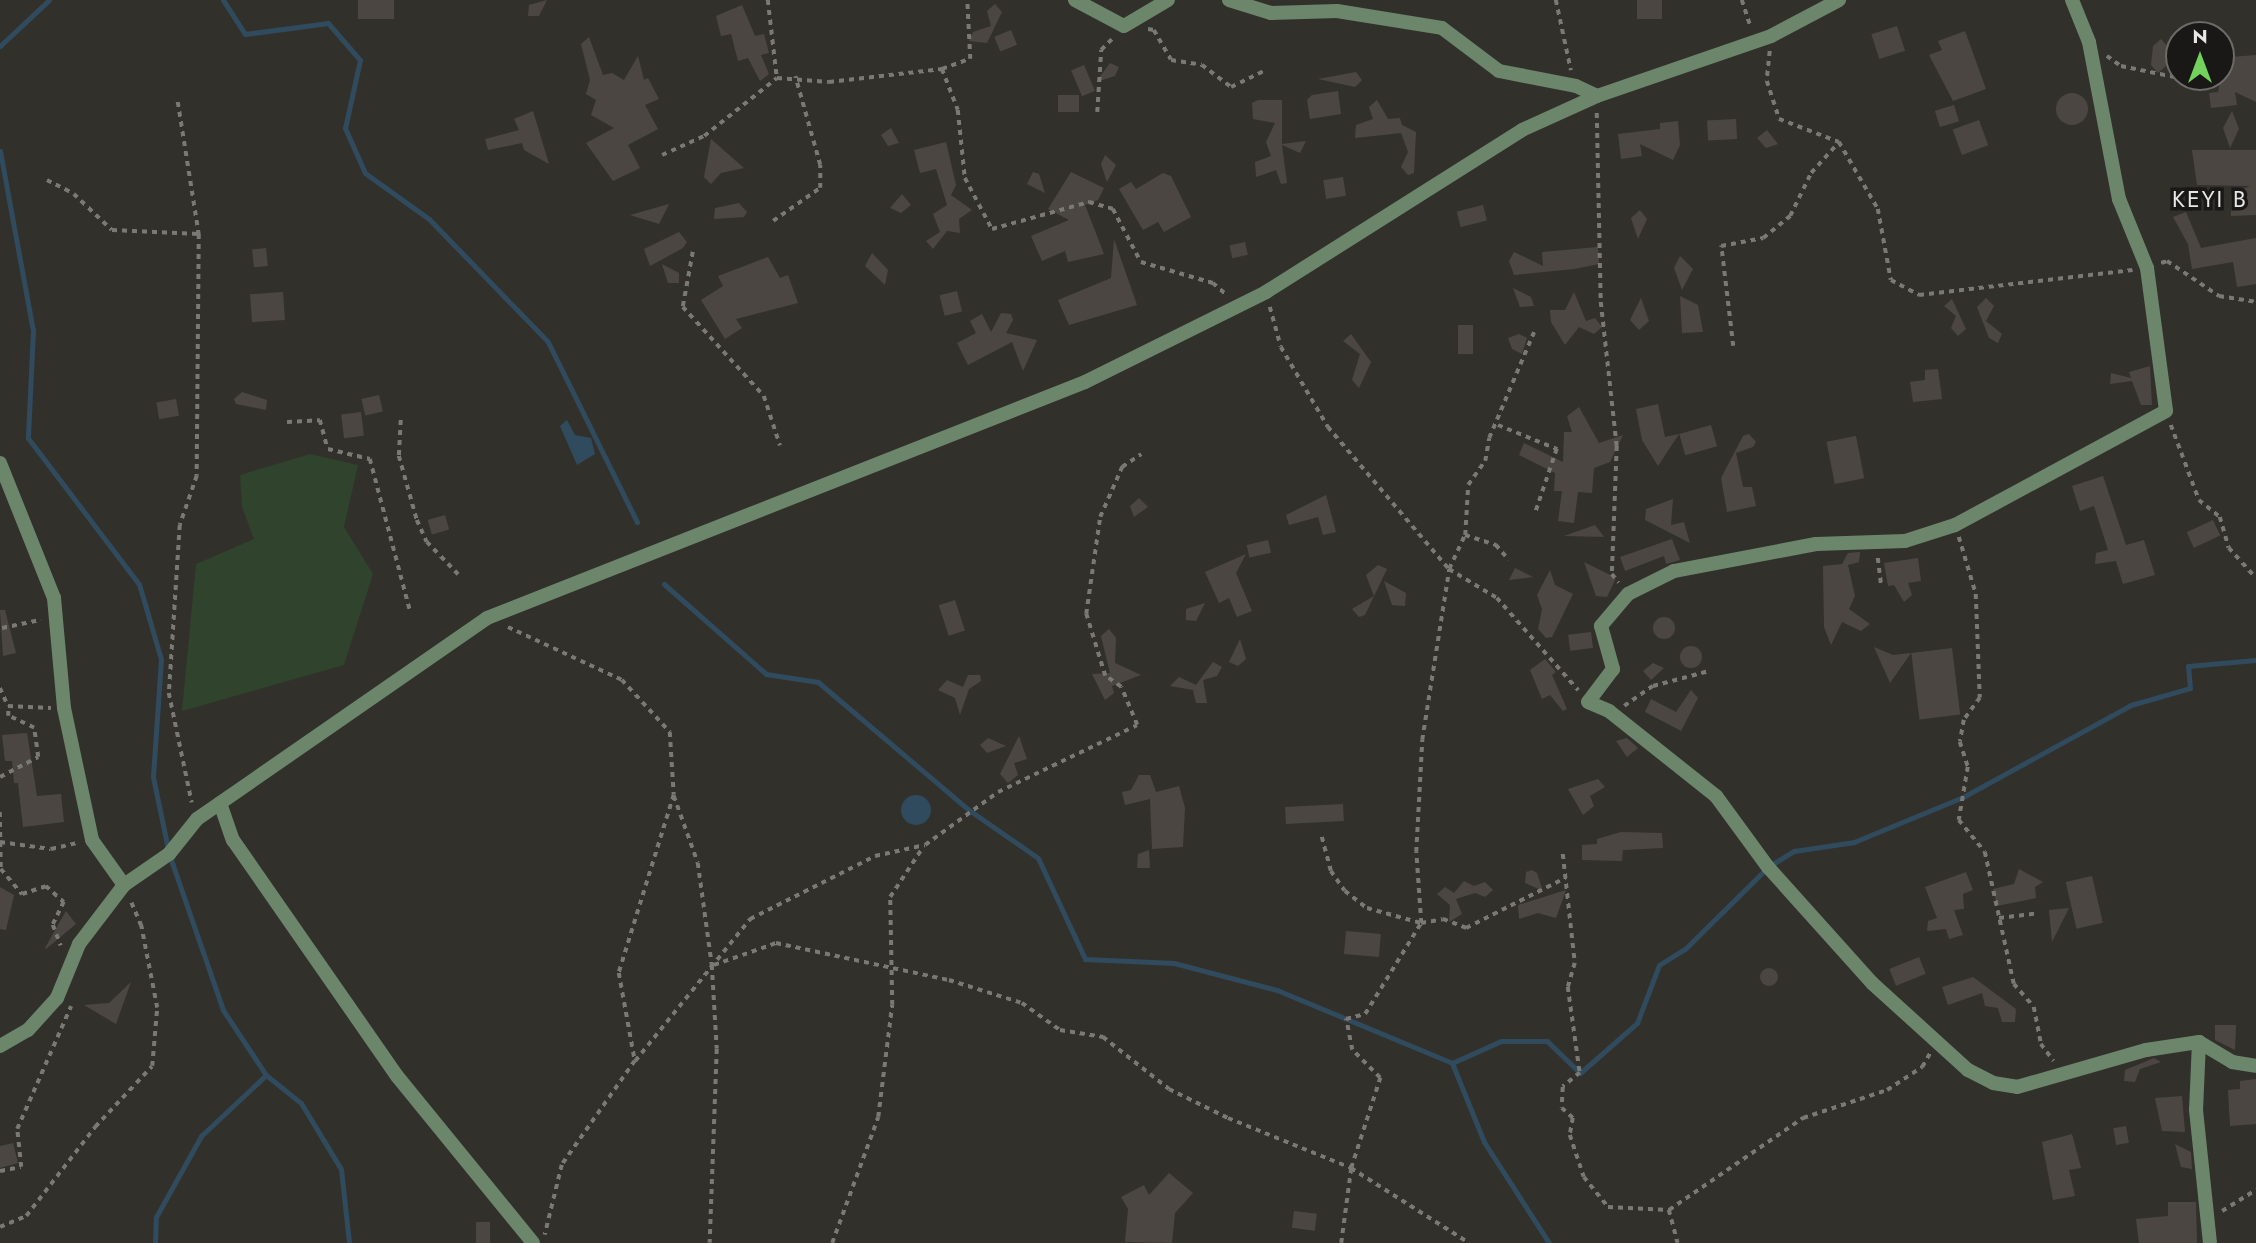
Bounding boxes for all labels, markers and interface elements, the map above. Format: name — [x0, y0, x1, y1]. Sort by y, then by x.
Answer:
north arrow — [2165, 21, 2235, 91]
text: N — [2192, 23, 2208, 50]
district label: KEYI B — [2173, 185, 2247, 213]

